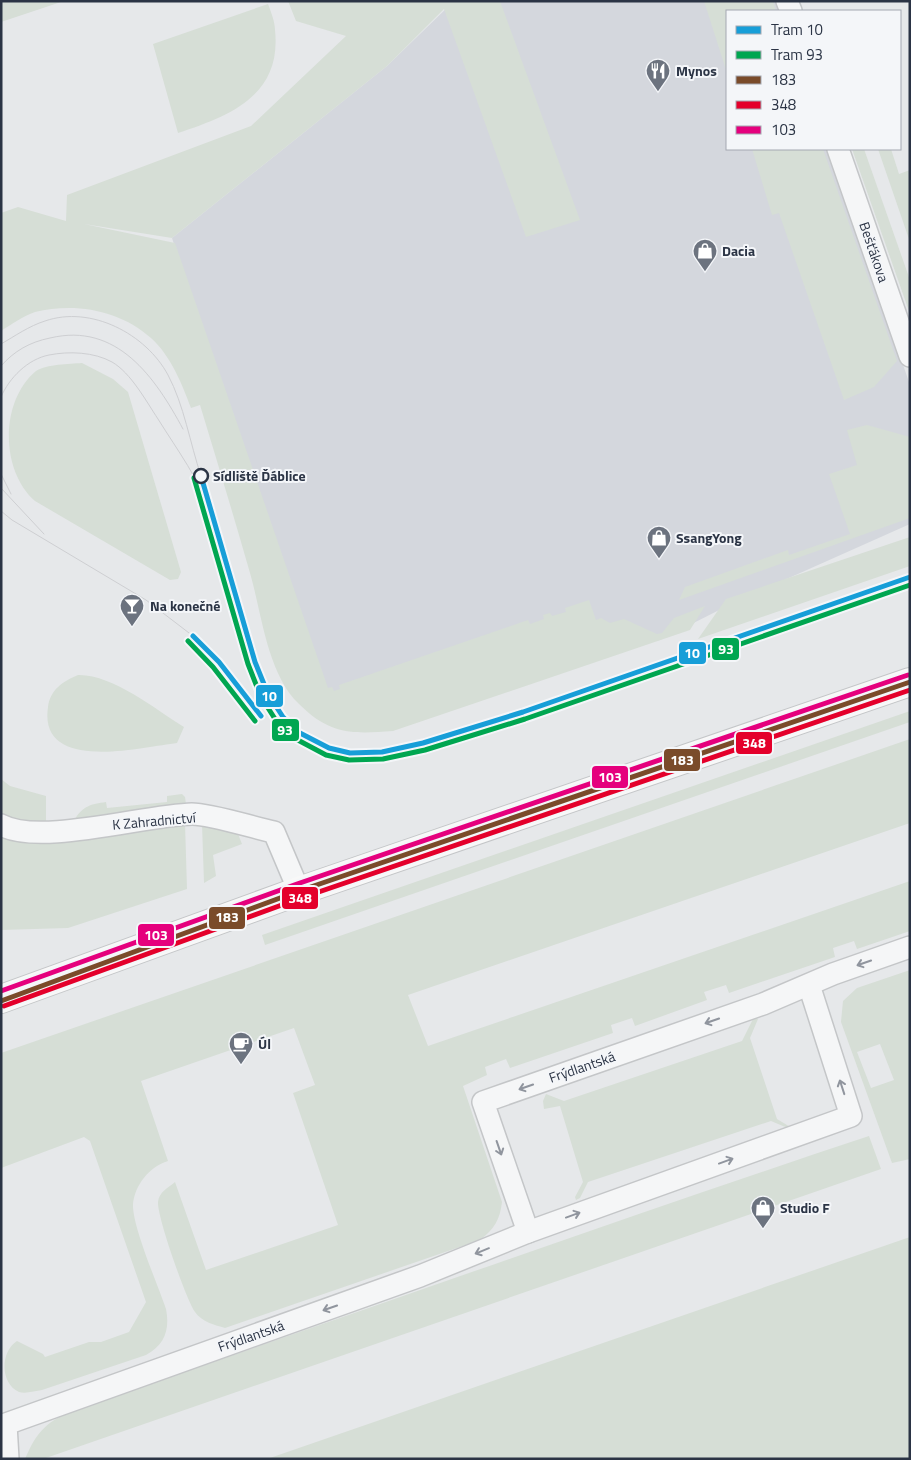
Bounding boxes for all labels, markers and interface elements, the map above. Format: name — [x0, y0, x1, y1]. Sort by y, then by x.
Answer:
legend — [726, 10, 901, 150]
text: Tram 10 — [771, 18, 823, 41]
text: Tram 93 — [771, 43, 823, 66]
restaurant icon: Mynos — [645, 58, 671, 92]
place label: Mynos — [676, 60, 717, 81]
text: 183 — [771, 68, 796, 91]
text: 348 — [771, 93, 796, 116]
text: 103 — [771, 118, 796, 141]
street label: Bešťákova — [854, 219, 895, 285]
shop icon: Dacia — [692, 238, 718, 272]
place label: Dacia — [722, 240, 755, 261]
place label: Sídliště Ďáblice — [213, 465, 306, 486]
marker: Sídliště Ďáblice — [193, 468, 209, 484]
shop icon: SsangYong — [646, 525, 672, 559]
place label: SsangYong — [676, 527, 742, 548]
bar icon: Na konečné — [119, 593, 145, 627]
place label: Na konečné — [150, 595, 220, 616]
line badge: 93 — [711, 637, 740, 661]
text: 93 — [718, 638, 734, 659]
line badge: 10 — [678, 641, 707, 665]
text: 10 — [684, 642, 700, 663]
line badge: 10 — [255, 684, 284, 708]
text: 10 — [261, 685, 277, 706]
line badge: 93 — [271, 718, 300, 742]
text: 93 — [277, 719, 293, 740]
line badge: 348 — [735, 731, 773, 755]
text: 348 — [742, 732, 766, 753]
line badge: 183 — [663, 748, 701, 772]
text: 183 — [670, 749, 694, 770]
line badge: 103 — [591, 765, 629, 789]
text: 103 — [598, 766, 622, 787]
street label: K Zahradnictví — [111, 806, 198, 835]
line badge: 348 — [281, 886, 319, 910]
text: 348 — [288, 887, 312, 908]
line badge: 183 — [208, 906, 246, 930]
text: 183 — [215, 906, 239, 927]
line badge: 103 — [137, 923, 175, 947]
text: 103 — [144, 924, 168, 945]
one-way arrow — [856, 959, 872, 968]
one-way arrow — [704, 1017, 720, 1027]
cafe icon: Úl — [228, 1031, 254, 1065]
place label: Úl — [258, 1033, 271, 1054]
street label: Frýdlantská — [546, 1045, 618, 1088]
one-way arrow — [836, 1080, 846, 1096]
one-way arrow — [519, 1083, 534, 1092]
one-way arrow — [495, 1139, 504, 1155]
one-way arrow — [718, 1156, 734, 1165]
shop icon: Studio F — [750, 1195, 776, 1229]
place label: Studio F — [780, 1197, 830, 1218]
one-way arrow — [565, 1210, 581, 1219]
one-way arrow — [475, 1247, 490, 1256]
one-way arrow — [323, 1304, 339, 1313]
street label: Frýdlantská — [215, 1314, 287, 1357]

